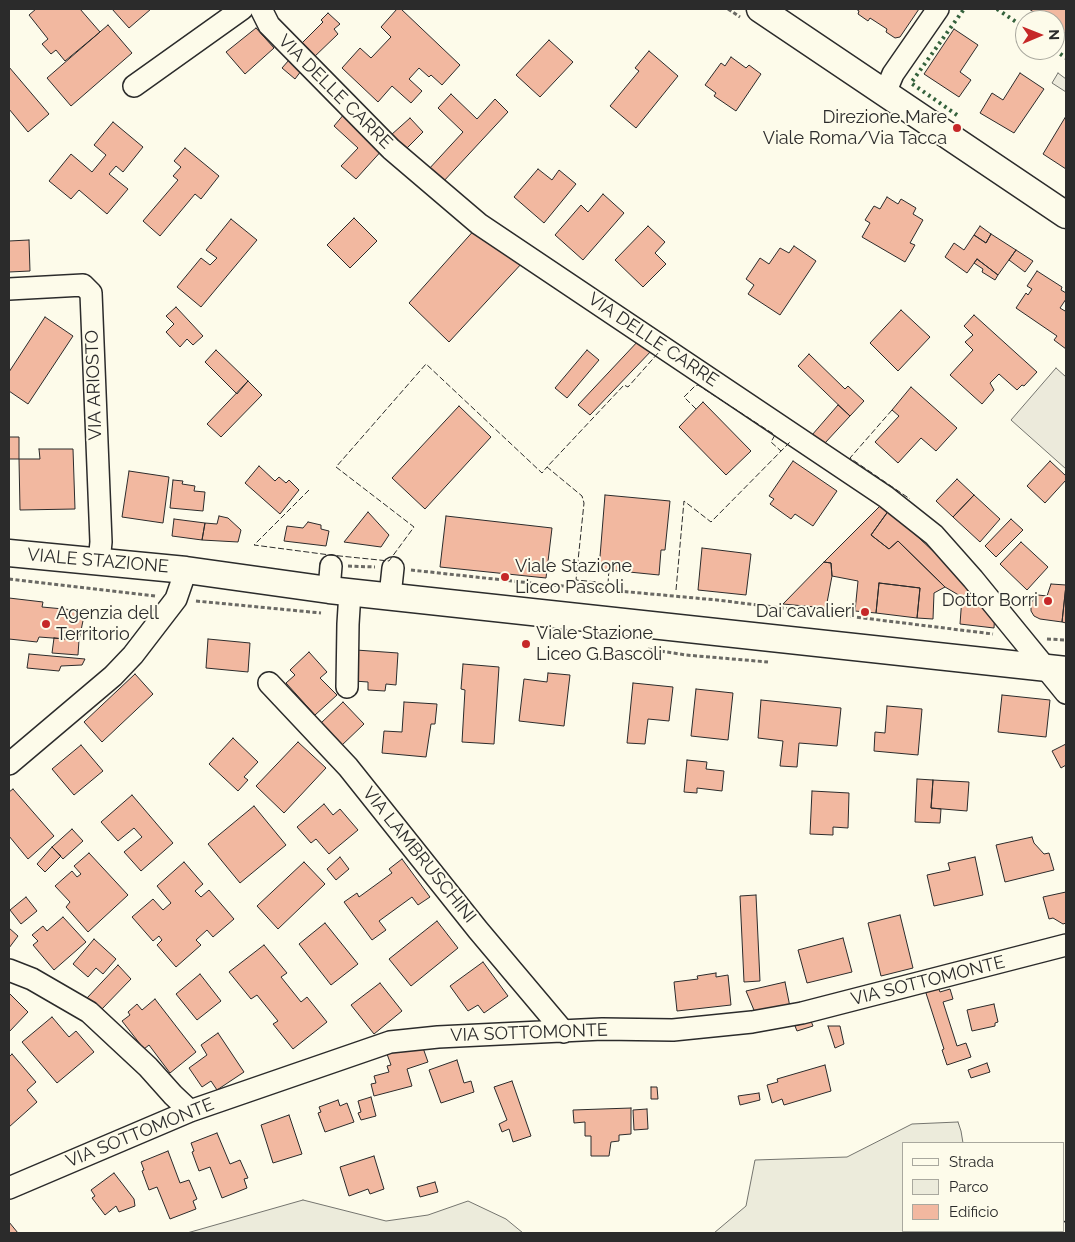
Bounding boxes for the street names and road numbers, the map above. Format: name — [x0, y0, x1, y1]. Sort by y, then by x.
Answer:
street label: VIA DELLE CARRE — [273, 30, 397, 154]
street label: VIA DELLE CARRE — [584, 288, 722, 392]
street label: VIA ARIOSTO — [81, 330, 107, 440]
street label: VIALE STAZIONE — [26, 544, 170, 578]
street label: VIA LAMBRUSCHINI — [358, 783, 480, 927]
street label: VIA SOTTOMONTE — [849, 951, 1007, 1011]
street label: VIA SOTTOMONTE — [450, 1019, 608, 1047]
street label: VIA SOTTOMONTE — [63, 1093, 217, 1173]

